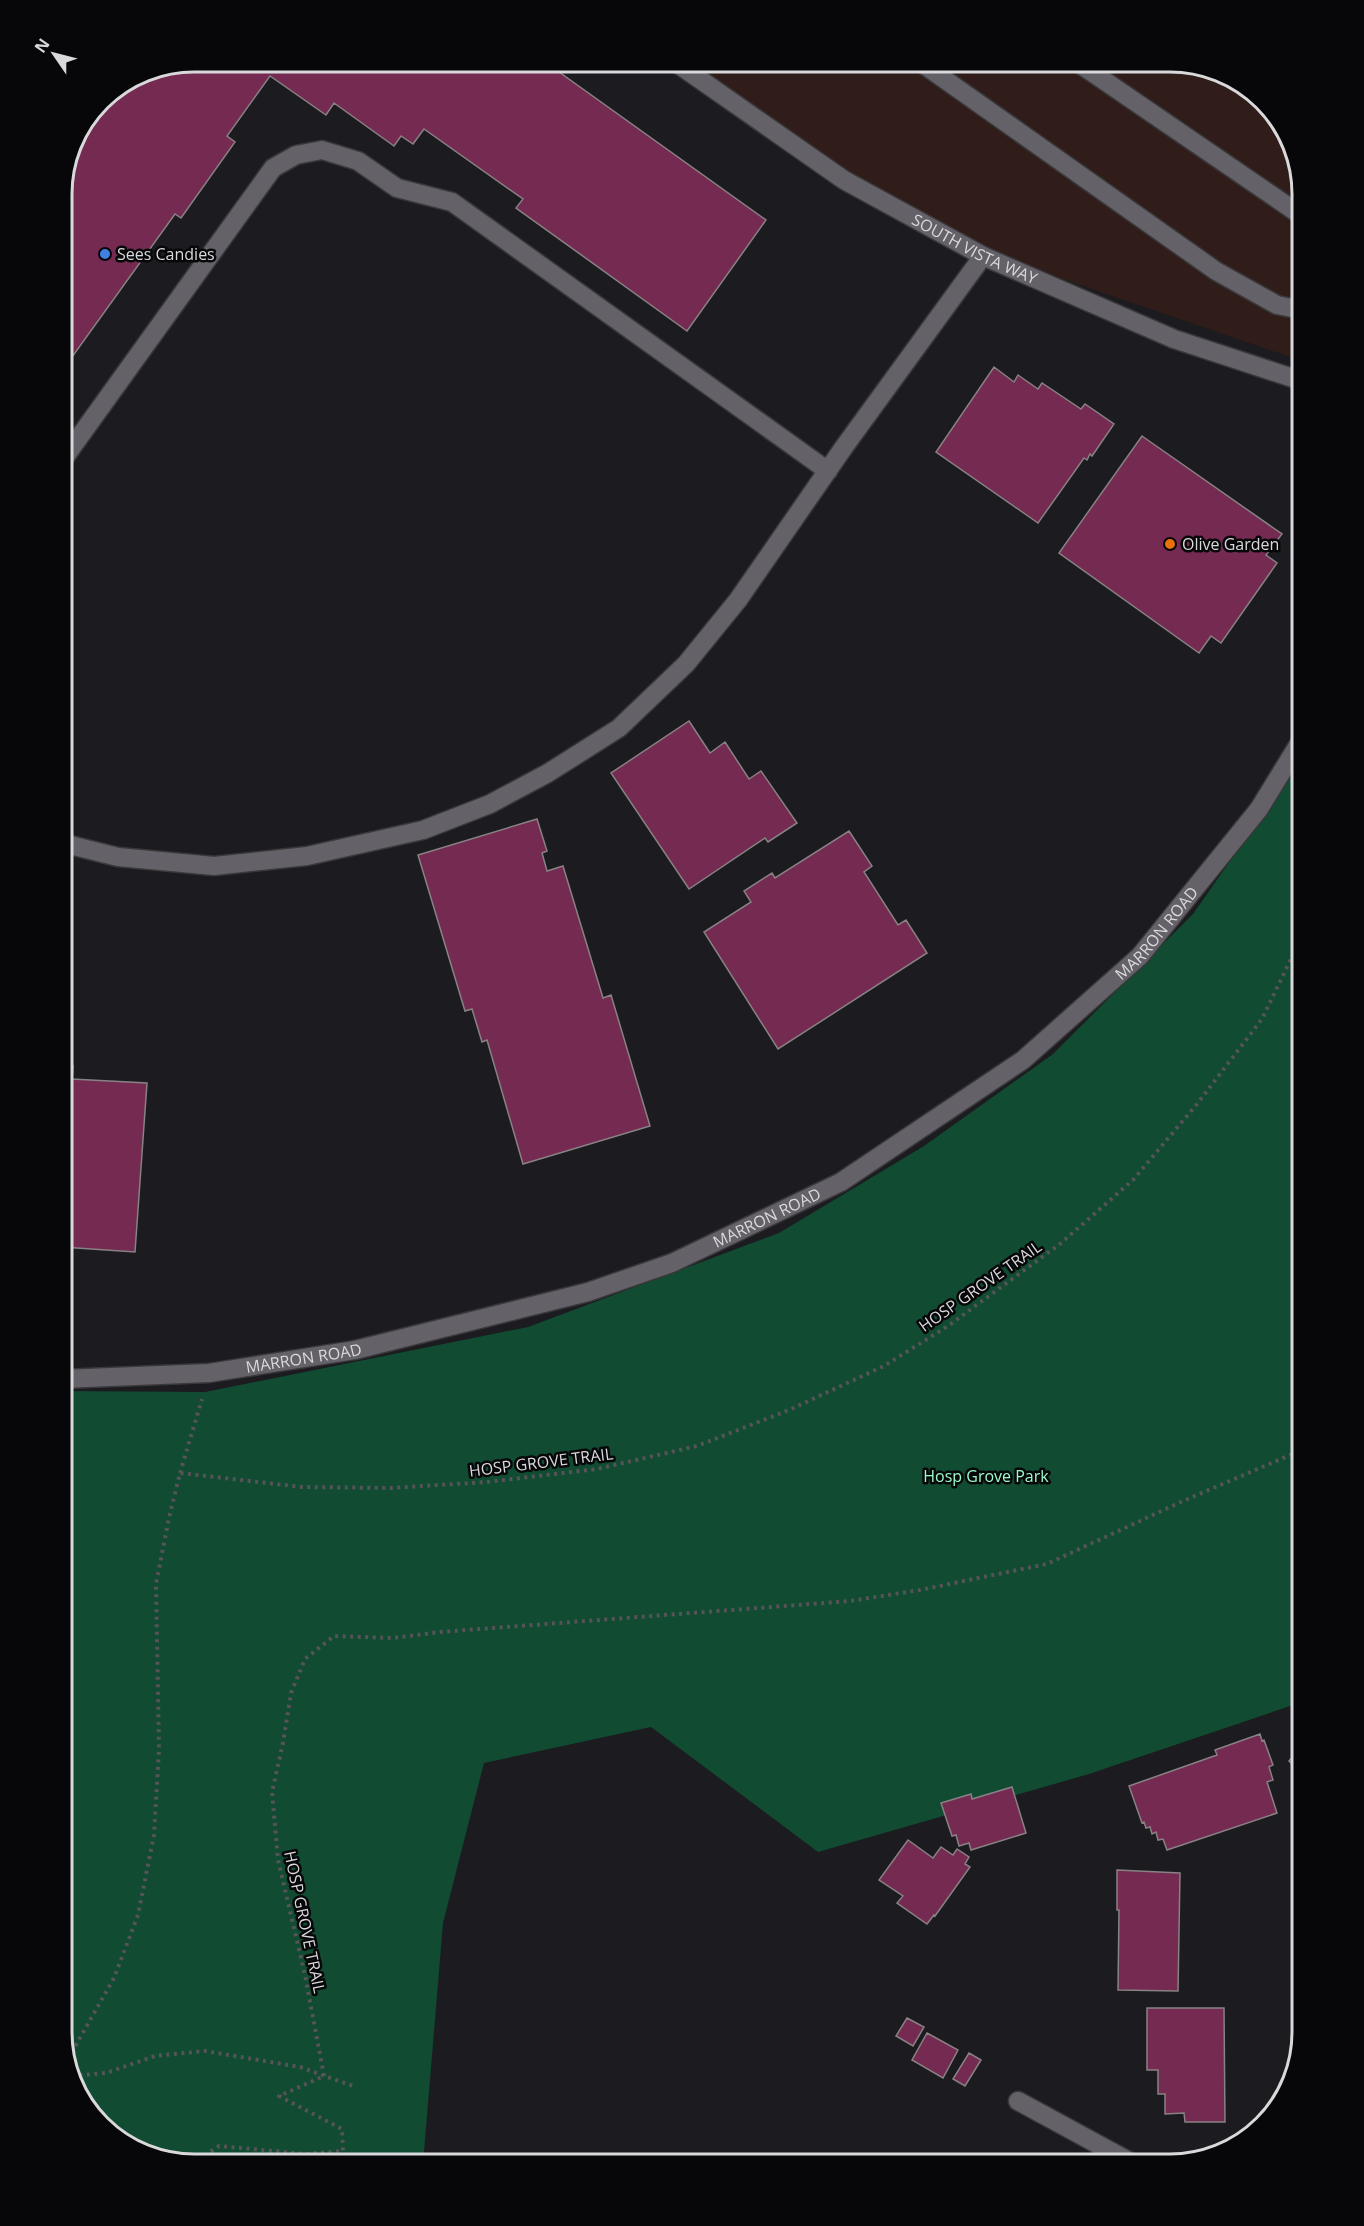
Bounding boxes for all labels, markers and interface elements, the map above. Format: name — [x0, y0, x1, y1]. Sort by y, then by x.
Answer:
north arrow — [24, 24, 84, 84]
text: N — [29, 34, 54, 57]
street label: SOUTH VISTA WAY — [908, 208, 1041, 289]
place label: Sees Candies — [117, 243, 215, 265]
marker: Sees Candies — [98, 247, 112, 261]
place label: Olive Garden — [1182, 533, 1279, 555]
marker: Olive Garden — [1163, 537, 1177, 551]
street label: MARRON ROAD — [1110, 882, 1203, 984]
street label: MARRON ROAD — [709, 1182, 824, 1253]
street label: HOSP GROVE TRAIL — [914, 1235, 1046, 1337]
street label: MARRON ROAD — [244, 1338, 364, 1378]
street label: HOSP GROVE TRAIL — [468, 1442, 614, 1482]
park label: Hosp Grove Park — [923, 1465, 1049, 1487]
street label: HOSP GROVE TRAIL — [279, 1849, 331, 1995]

